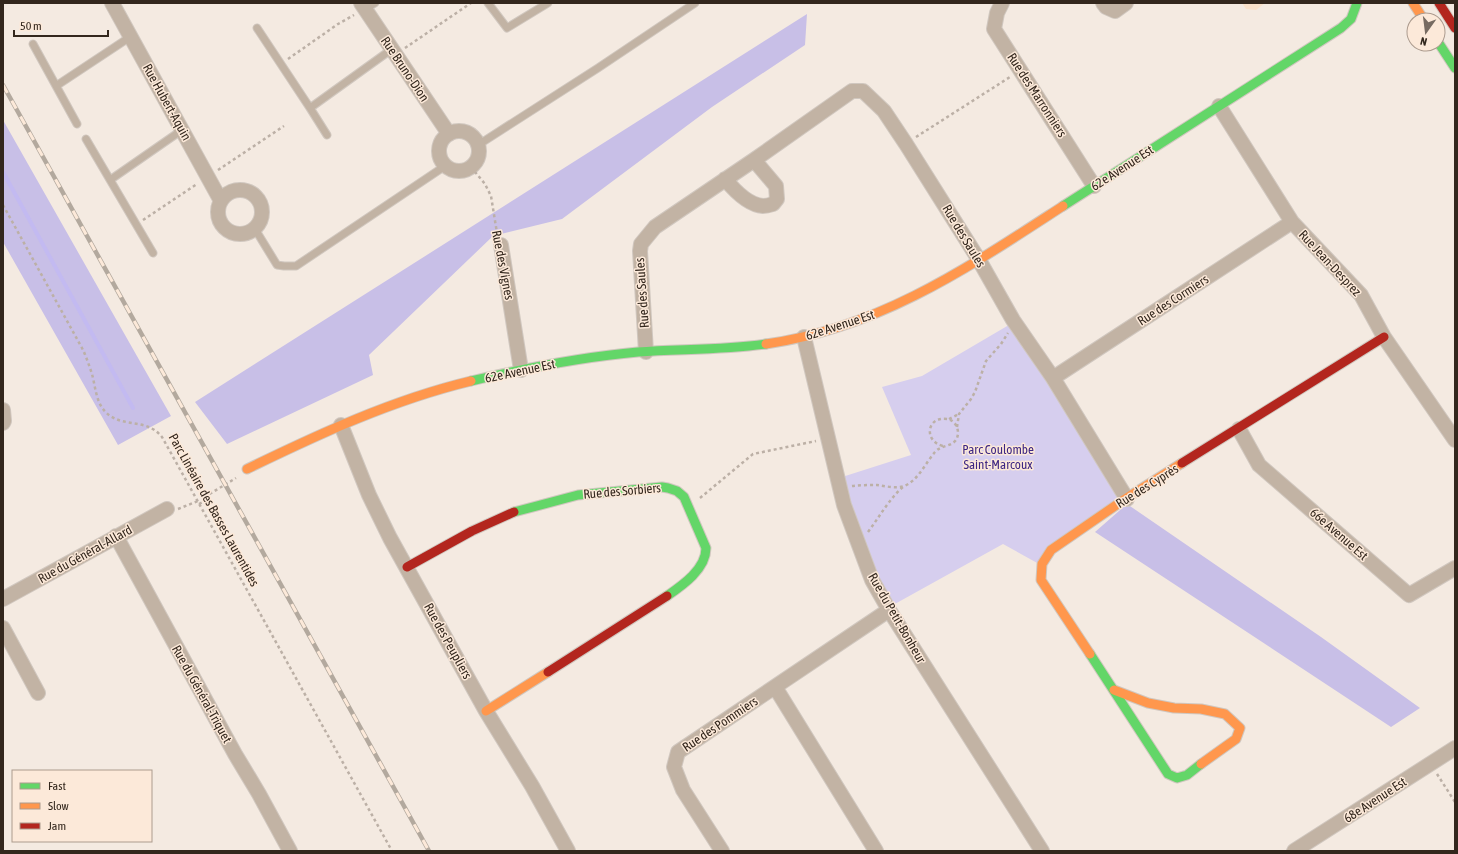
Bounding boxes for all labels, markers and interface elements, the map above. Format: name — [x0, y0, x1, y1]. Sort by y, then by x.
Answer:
scale bar — [14, 12, 108, 38]
north arrow — [1406, 12, 1446, 52]
text: 50 m — [20, 19, 42, 33]
street label: Rue Bruno-Dion — [378, 34, 432, 104]
text: N — [1419, 35, 1428, 48]
street label: Rue des Marronniers — [1004, 50, 1070, 140]
street label: Rue Hubert-Aquin — [140, 61, 194, 143]
street label: 62e Avenue Est — [1088, 142, 1156, 194]
street label: Rue des Saules — [939, 202, 989, 270]
street label: Rue Jean-Desprez — [1296, 227, 1365, 299]
street label: Rue des Vignes — [489, 229, 517, 301]
street label: Rue des Saules — [632, 257, 652, 329]
street label: Rue des Cormiers — [1135, 271, 1212, 328]
street label: 62e Avenue Est — [804, 307, 877, 343]
street label: 62e Avenue Est — [483, 356, 557, 386]
street label: Parc Linéaire des Basses Laurentides — [166, 431, 263, 589]
park label: Parc Coulombe Saint-Marcoux — [962, 442, 1034, 472]
street label: Rue des Cyprès — [1113, 461, 1181, 511]
street label: Rue des Sorbiers — [583, 480, 662, 502]
street label: 66e Avenue Est — [1307, 505, 1371, 563]
street label: Rue du Général-Allard — [35, 522, 135, 586]
street label: Rue du Petit-Bonheur — [865, 570, 929, 666]
street label: Rue des Peupliers — [421, 601, 475, 682]
street label: Rue du Général-Triquet — [169, 643, 235, 746]
street label: Rue des Pommiers — [680, 693, 761, 755]
legend — [12, 770, 152, 842]
street label: 68e Avenue Est — [1341, 774, 1409, 826]
text: Fast — [48, 779, 66, 793]
text: Slow — [48, 799, 69, 813]
text: Jam — [48, 819, 66, 833]

